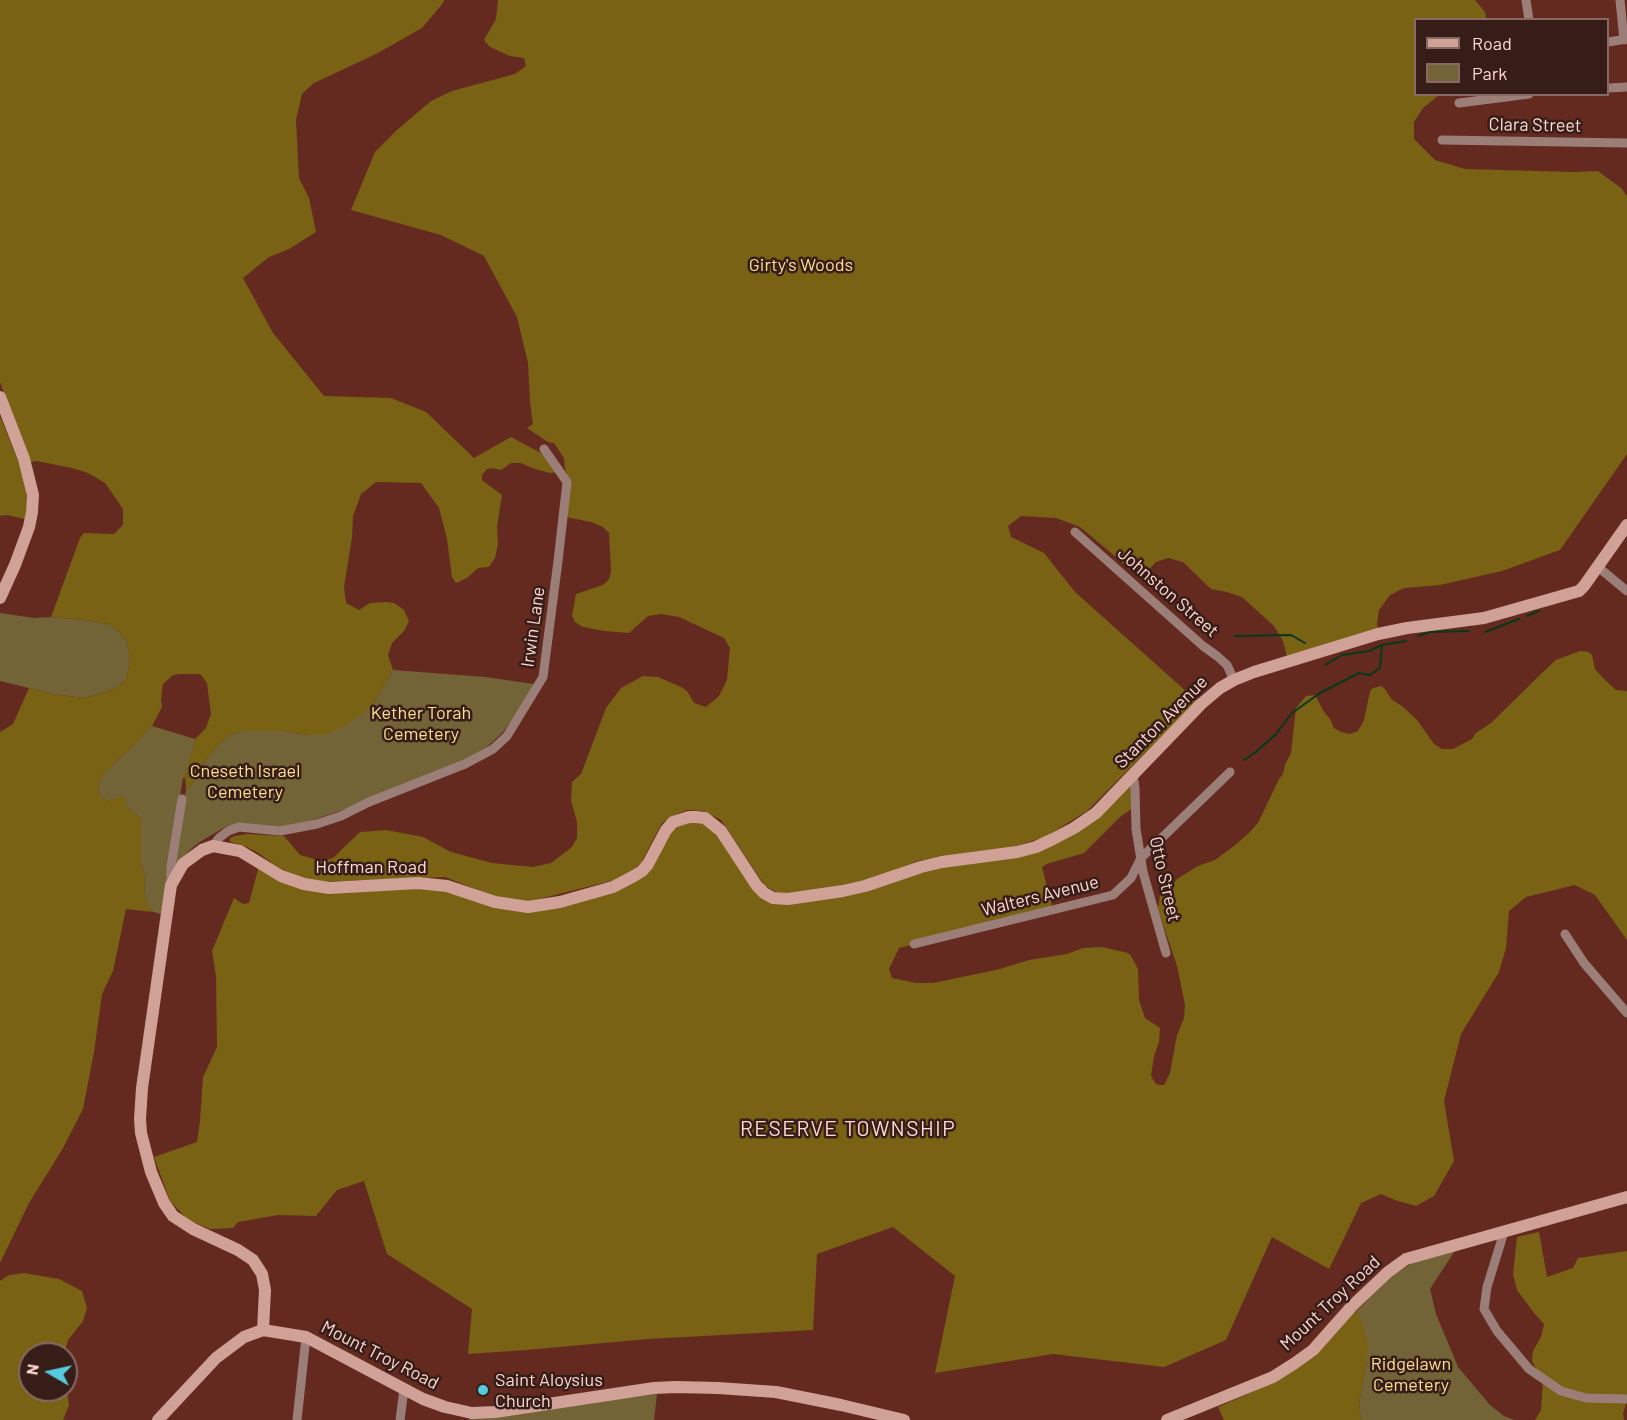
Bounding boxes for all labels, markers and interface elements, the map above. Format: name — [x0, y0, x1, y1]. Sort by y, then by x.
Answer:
legend — [1414, 18, 1609, 96]
text: Road — [1472, 32, 1512, 54]
text: Park — [1472, 62, 1507, 84]
street label: Clara Street — [1488, 113, 1582, 137]
park label: Girty's Woods — [749, 254, 853, 276]
street label: Johnston Street — [1113, 542, 1223, 642]
street label: Irwin Lane — [517, 585, 549, 669]
street label: Stanton Avenue — [1110, 671, 1212, 773]
park label: Kether Torah Cemetery — [371, 702, 471, 744]
park label: Cneseth Israel Cemetery — [190, 760, 300, 802]
street label: Otto Street — [1145, 834, 1185, 924]
street label: Hoffman Road — [315, 856, 427, 878]
street label: Walters Avenue — [979, 871, 1101, 921]
district label: RESERVE TOWNSHIP — [740, 1116, 956, 1142]
street label: Mount Troy Road — [1275, 1251, 1385, 1355]
street label: Mount Troy Road — [318, 1316, 442, 1394]
north arrow — [18, 1342, 78, 1402]
park label: Ridgelawn Cemetery — [1371, 1353, 1451, 1396]
text: N — [21, 1363, 42, 1376]
place label: Saint Aloysius Church — [495, 1369, 603, 1412]
marker: Saint Aloysius Church — [476, 1383, 490, 1397]

